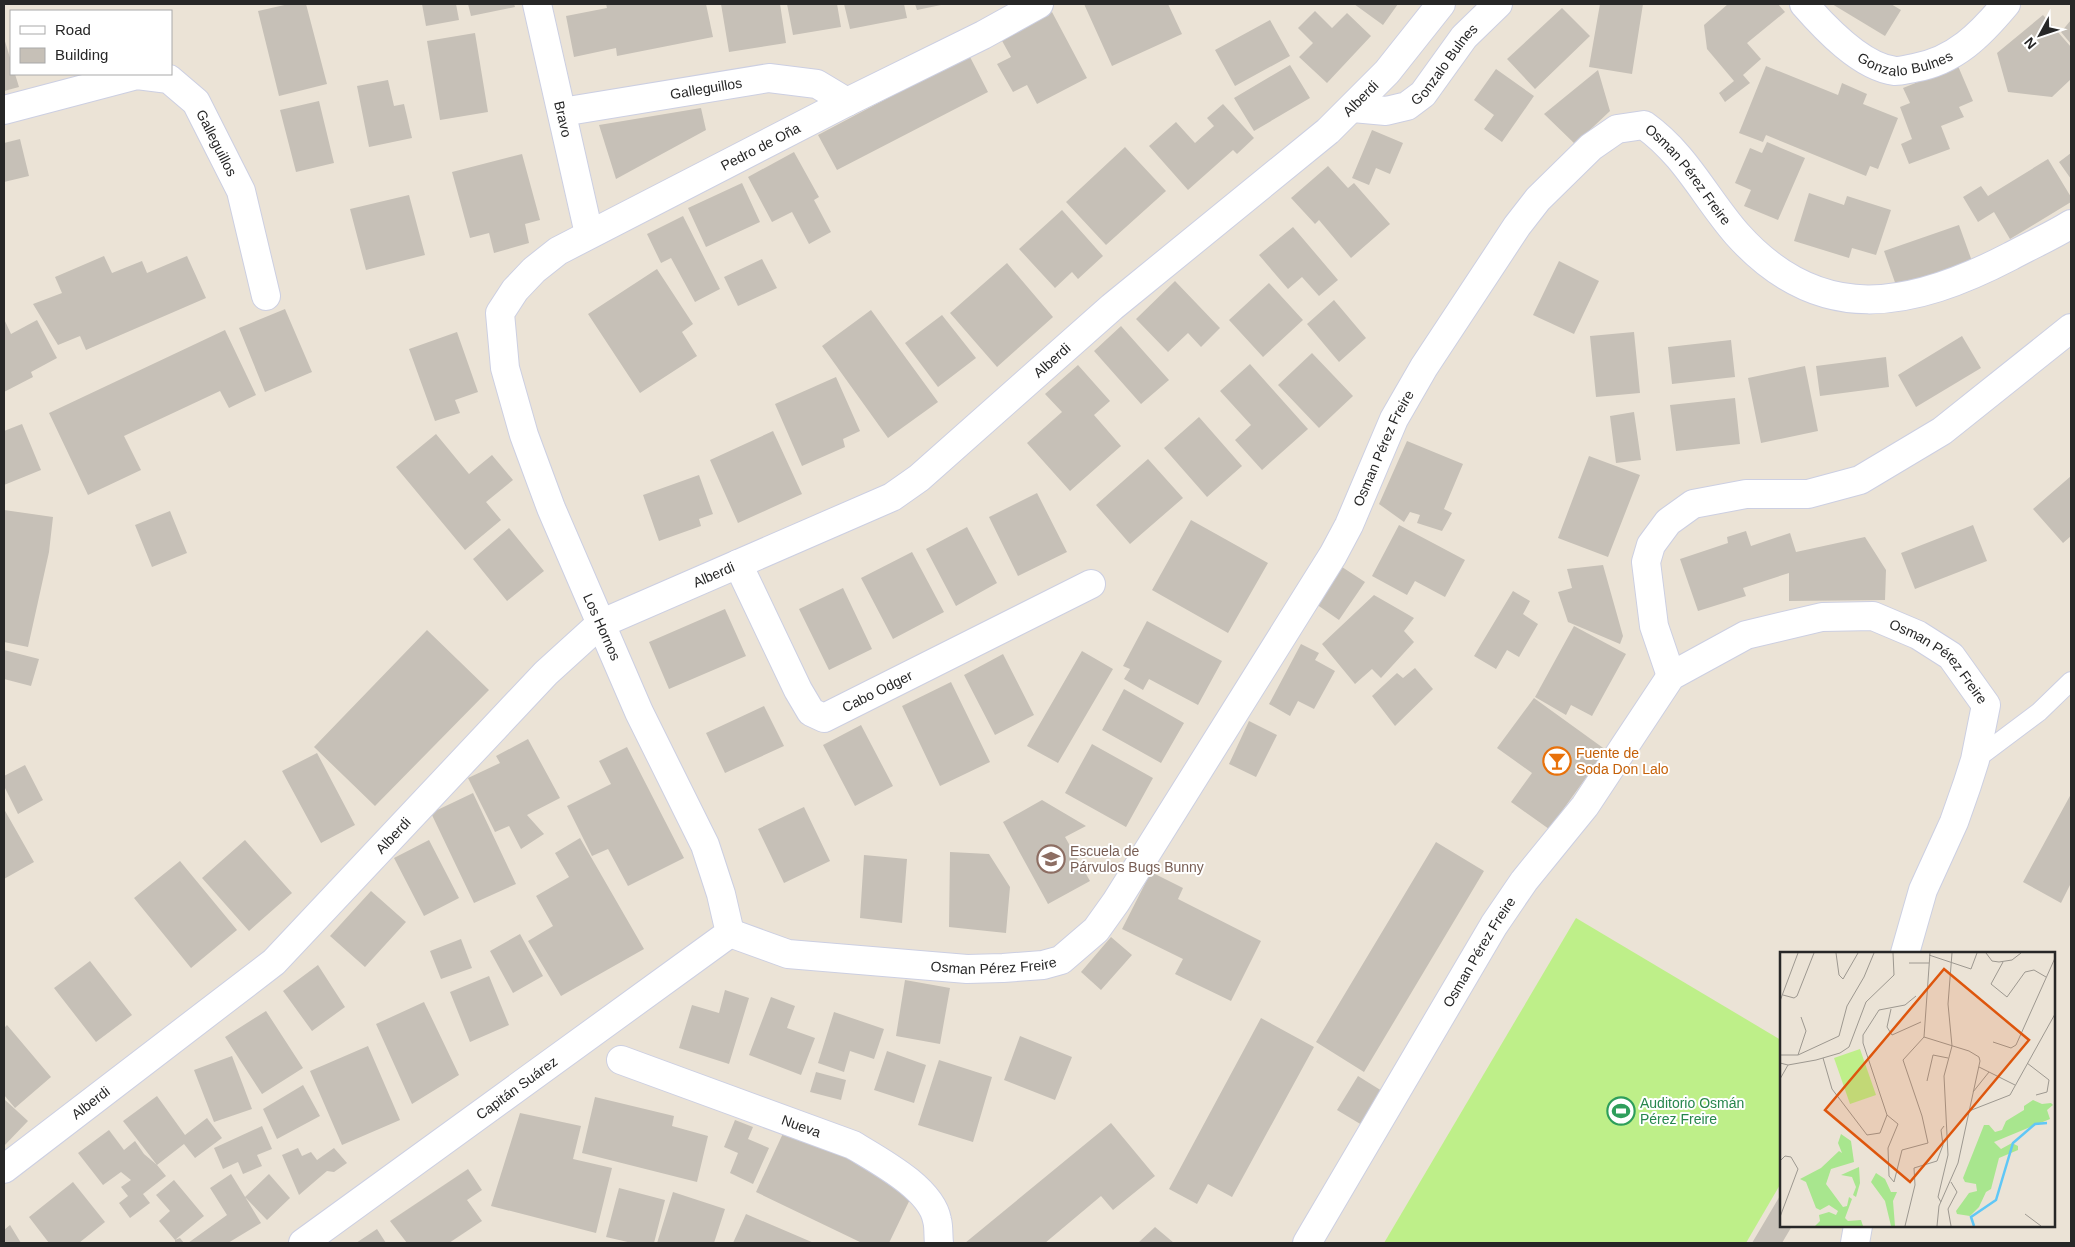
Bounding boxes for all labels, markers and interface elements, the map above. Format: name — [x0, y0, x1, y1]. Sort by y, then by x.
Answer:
legend — [10, 10, 172, 75]
north arrow — [2015, 10, 2065, 60]
street label: Gonzalo Bulnes — [1408, 20, 1481, 108]
text: Road — [55, 21, 91, 38]
text: N — [2021, 34, 2039, 52]
street label: Gonzalo Bulnes — [1855, 42, 1955, 60]
text: Building — [55, 46, 108, 63]
text: Gonzalo Bulnes — [1855, 47, 1955, 79]
street label: Galleguillos — [669, 75, 743, 102]
street label: Alberdi — [1339, 77, 1382, 120]
street label: Bravo — [551, 99, 575, 139]
street label: Galleguillos — [193, 107, 240, 179]
street label: Pedro de Oña — [718, 119, 803, 174]
street label: Osman Pérez Freire — [1642, 121, 1734, 228]
street label: Alberdi — [1030, 340, 1074, 381]
street label: Osman Pérez Freire — [1350, 387, 1417, 509]
street label: Alberdi — [690, 559, 737, 591]
street label: Los Hornos — [580, 591, 624, 663]
street label: Osman Pérez Freire — [1887, 616, 1991, 707]
street label: Cabo Odger — [840, 667, 915, 716]
place label: Fuente de Soda Don Lalo — [1576, 745, 1669, 777]
bar icon: Fuente de Soda Don Lalo — [1542, 746, 1572, 776]
street label: Alberdi — [372, 814, 414, 857]
place label: Escuela de Párvulos Bugs Bunny — [1070, 843, 1204, 875]
school or university icon: Escuela de Párvulos Bugs Bunny — [1036, 844, 1066, 874]
street label: Osman Pérez Freire — [1439, 894, 1519, 1010]
inset map — [1780, 952, 2055, 1227]
street label: Osman Pérez Freire — [930, 954, 1058, 977]
street label: Capitán Suárez — [473, 1053, 560, 1123]
street label: Alberdi — [68, 1083, 113, 1122]
place label: Auditorio Osmán Pérez Freire — [1640, 1095, 1744, 1127]
sports icon: Auditorio Osmán Pérez Freire — [1606, 1096, 1636, 1126]
street label: Nueva — [780, 1112, 823, 1141]

